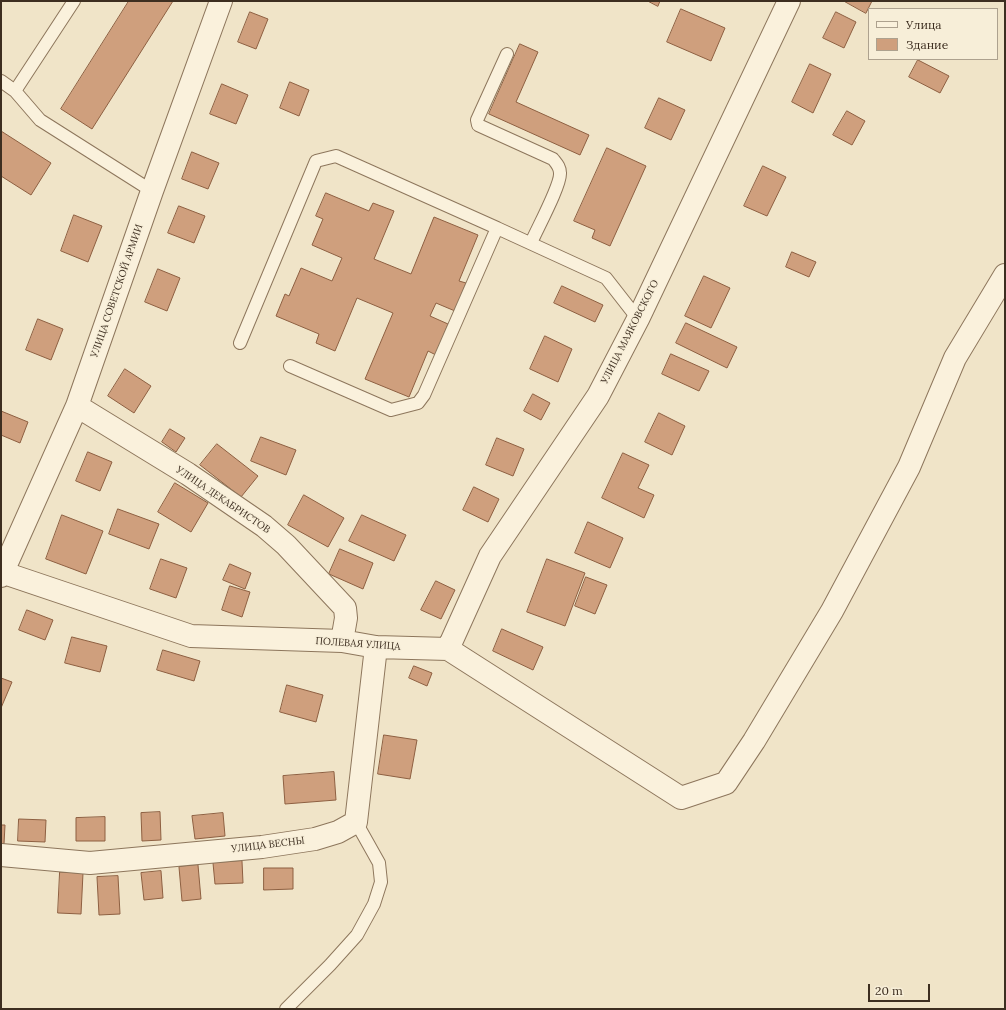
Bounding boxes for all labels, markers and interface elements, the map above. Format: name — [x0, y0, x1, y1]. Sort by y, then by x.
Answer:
legend — [868, 8, 998, 60]
text: Улица — [906, 17, 942, 32]
text: Здание — [906, 37, 948, 52]
street label: УЛИЦА СОВЕТСКОЙ АРМИИ — [88, 223, 146, 359]
street label: УЛИЦА МАЯКОВСКОГО — [599, 278, 661, 386]
street label: УЛИЦА ДЕКАБРИСТОВ — [174, 464, 272, 536]
street label: ПОЛЕВАЯ УЛИЦА — [315, 635, 401, 653]
street label: УЛИЦА ВЕСНЫ — [231, 835, 305, 855]
scale bar — [870, 976, 932, 1002]
text: 20 m — [875, 983, 903, 998]

